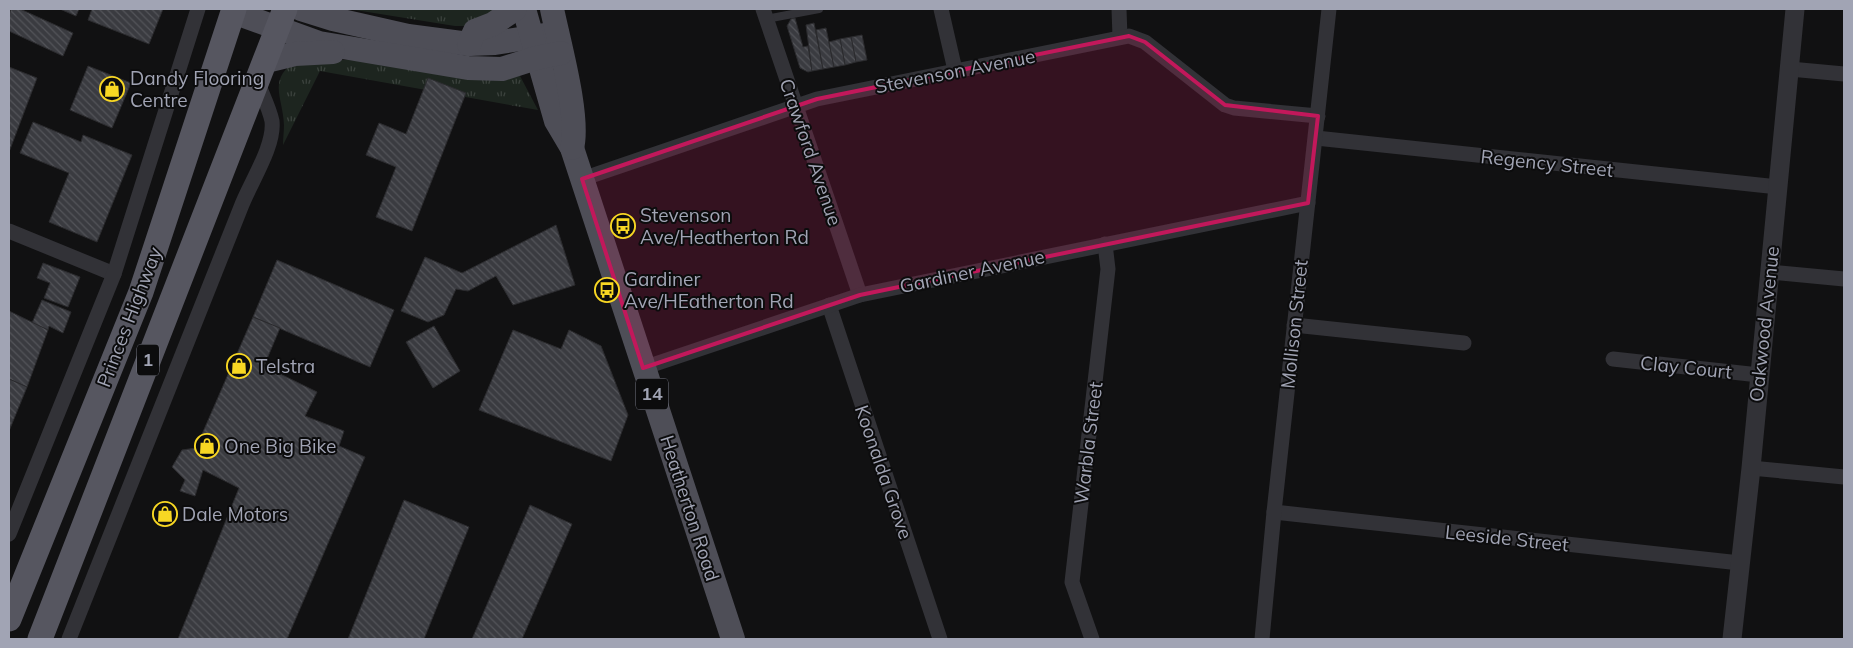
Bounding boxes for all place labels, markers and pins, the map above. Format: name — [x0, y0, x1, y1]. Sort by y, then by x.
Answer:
place label: Dandy Flooring Centre — [130, 66, 264, 112]
shop icon: Dandy Flooring Centre — [99, 76, 125, 102]
place label: Stevenson Ave/Heatherton Rd — [640, 203, 809, 249]
bus stop icon: Stevenson Ave/Heatherton Rd — [610, 213, 636, 239]
place label: Gardiner Ave/HEatherton Rd — [624, 267, 794, 313]
bus stop icon: Gardiner Ave/HEatherton Rd — [594, 277, 620, 303]
shop icon: Telstra — [226, 353, 252, 379]
place label: Telstra — [256, 354, 315, 378]
shop icon: One Big Bike — [194, 433, 220, 459]
place label: One Big Bike — [224, 434, 336, 458]
shop icon: Dale Motors — [152, 501, 178, 527]
place label: Dale Motors — [182, 502, 288, 526]

